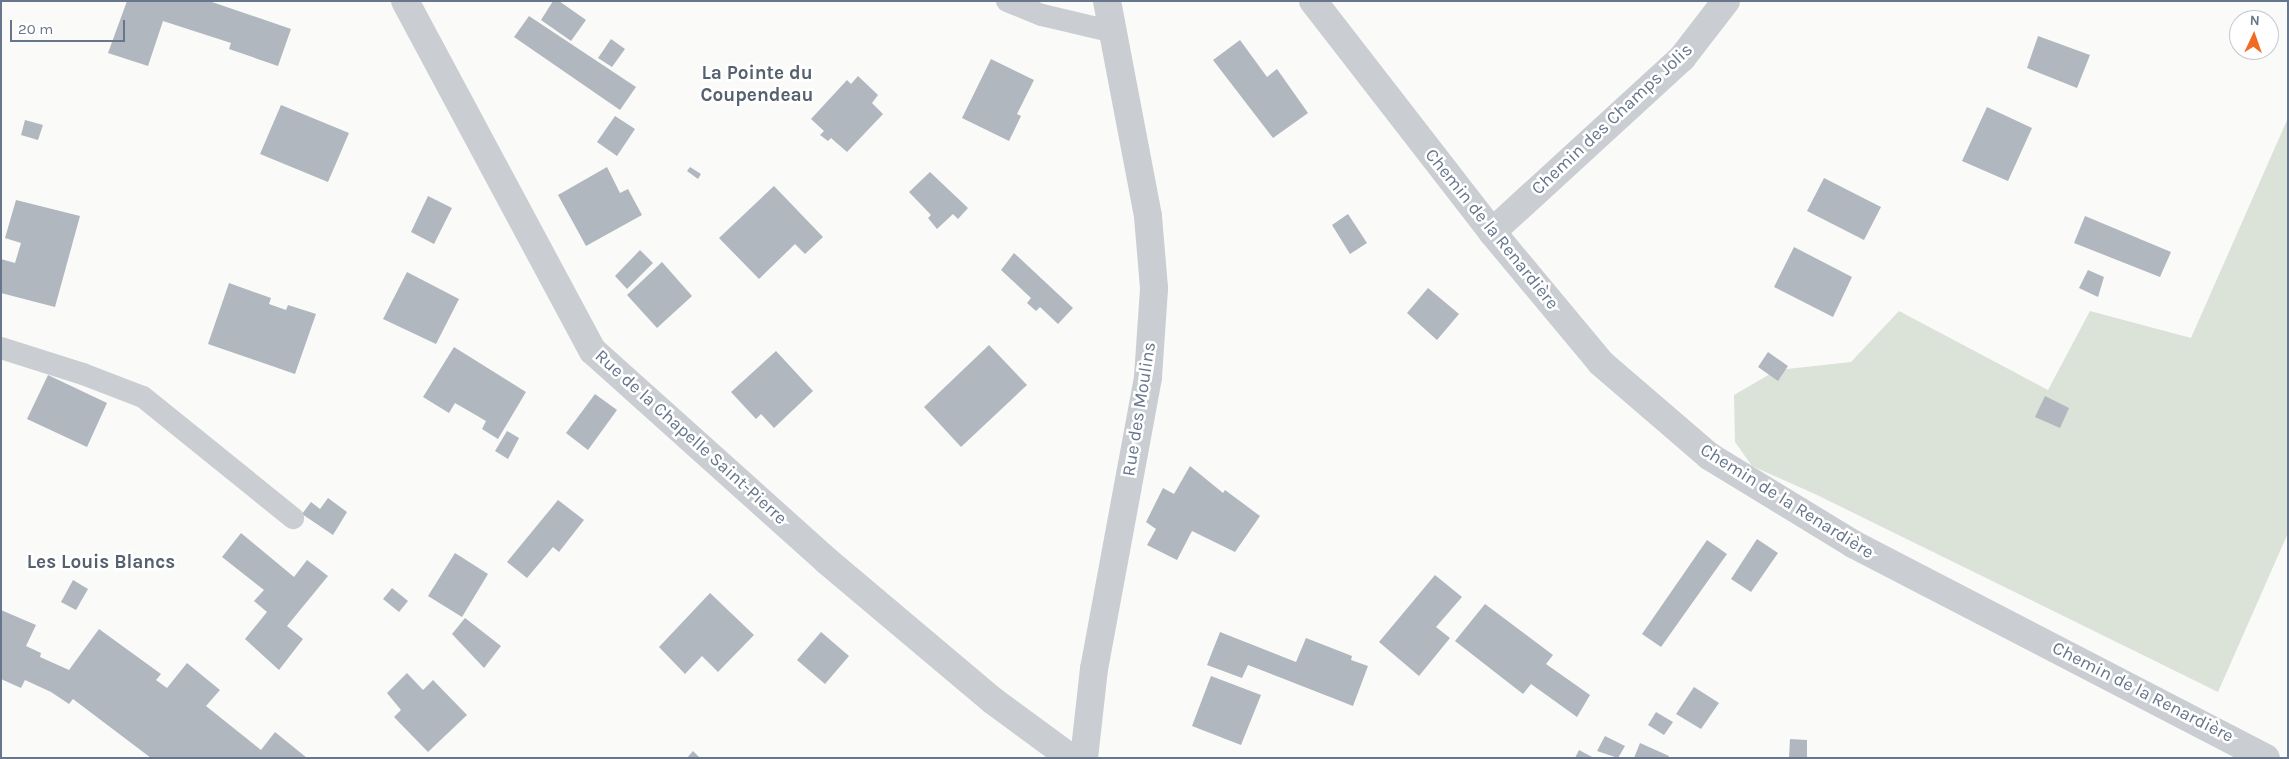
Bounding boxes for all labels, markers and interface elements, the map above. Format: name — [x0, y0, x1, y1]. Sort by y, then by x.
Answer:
scale bar — [12, 10, 128, 42]
north arrow — [2229, 10, 2279, 60]
text: N — [2249, 12, 2260, 29]
text: 20 m — [18, 20, 53, 38]
street label: Chemin des Champs Jolis — [1527, 39, 1697, 199]
district label: La Pointe du Coupendeau — [701, 63, 813, 107]
street label: Chemin de la Renardière — [1421, 144, 1563, 314]
street label: Rue des Moulins — [1118, 340, 1160, 478]
street label: Rue de la Chapelle Saint-Pierre — [591, 345, 791, 529]
street label: Chemin de la Renardière — [1696, 439, 1878, 563]
district label: Les Louis Blancs — [27, 552, 175, 574]
street label: Chemin de la Renardière — [2049, 637, 2237, 747]

